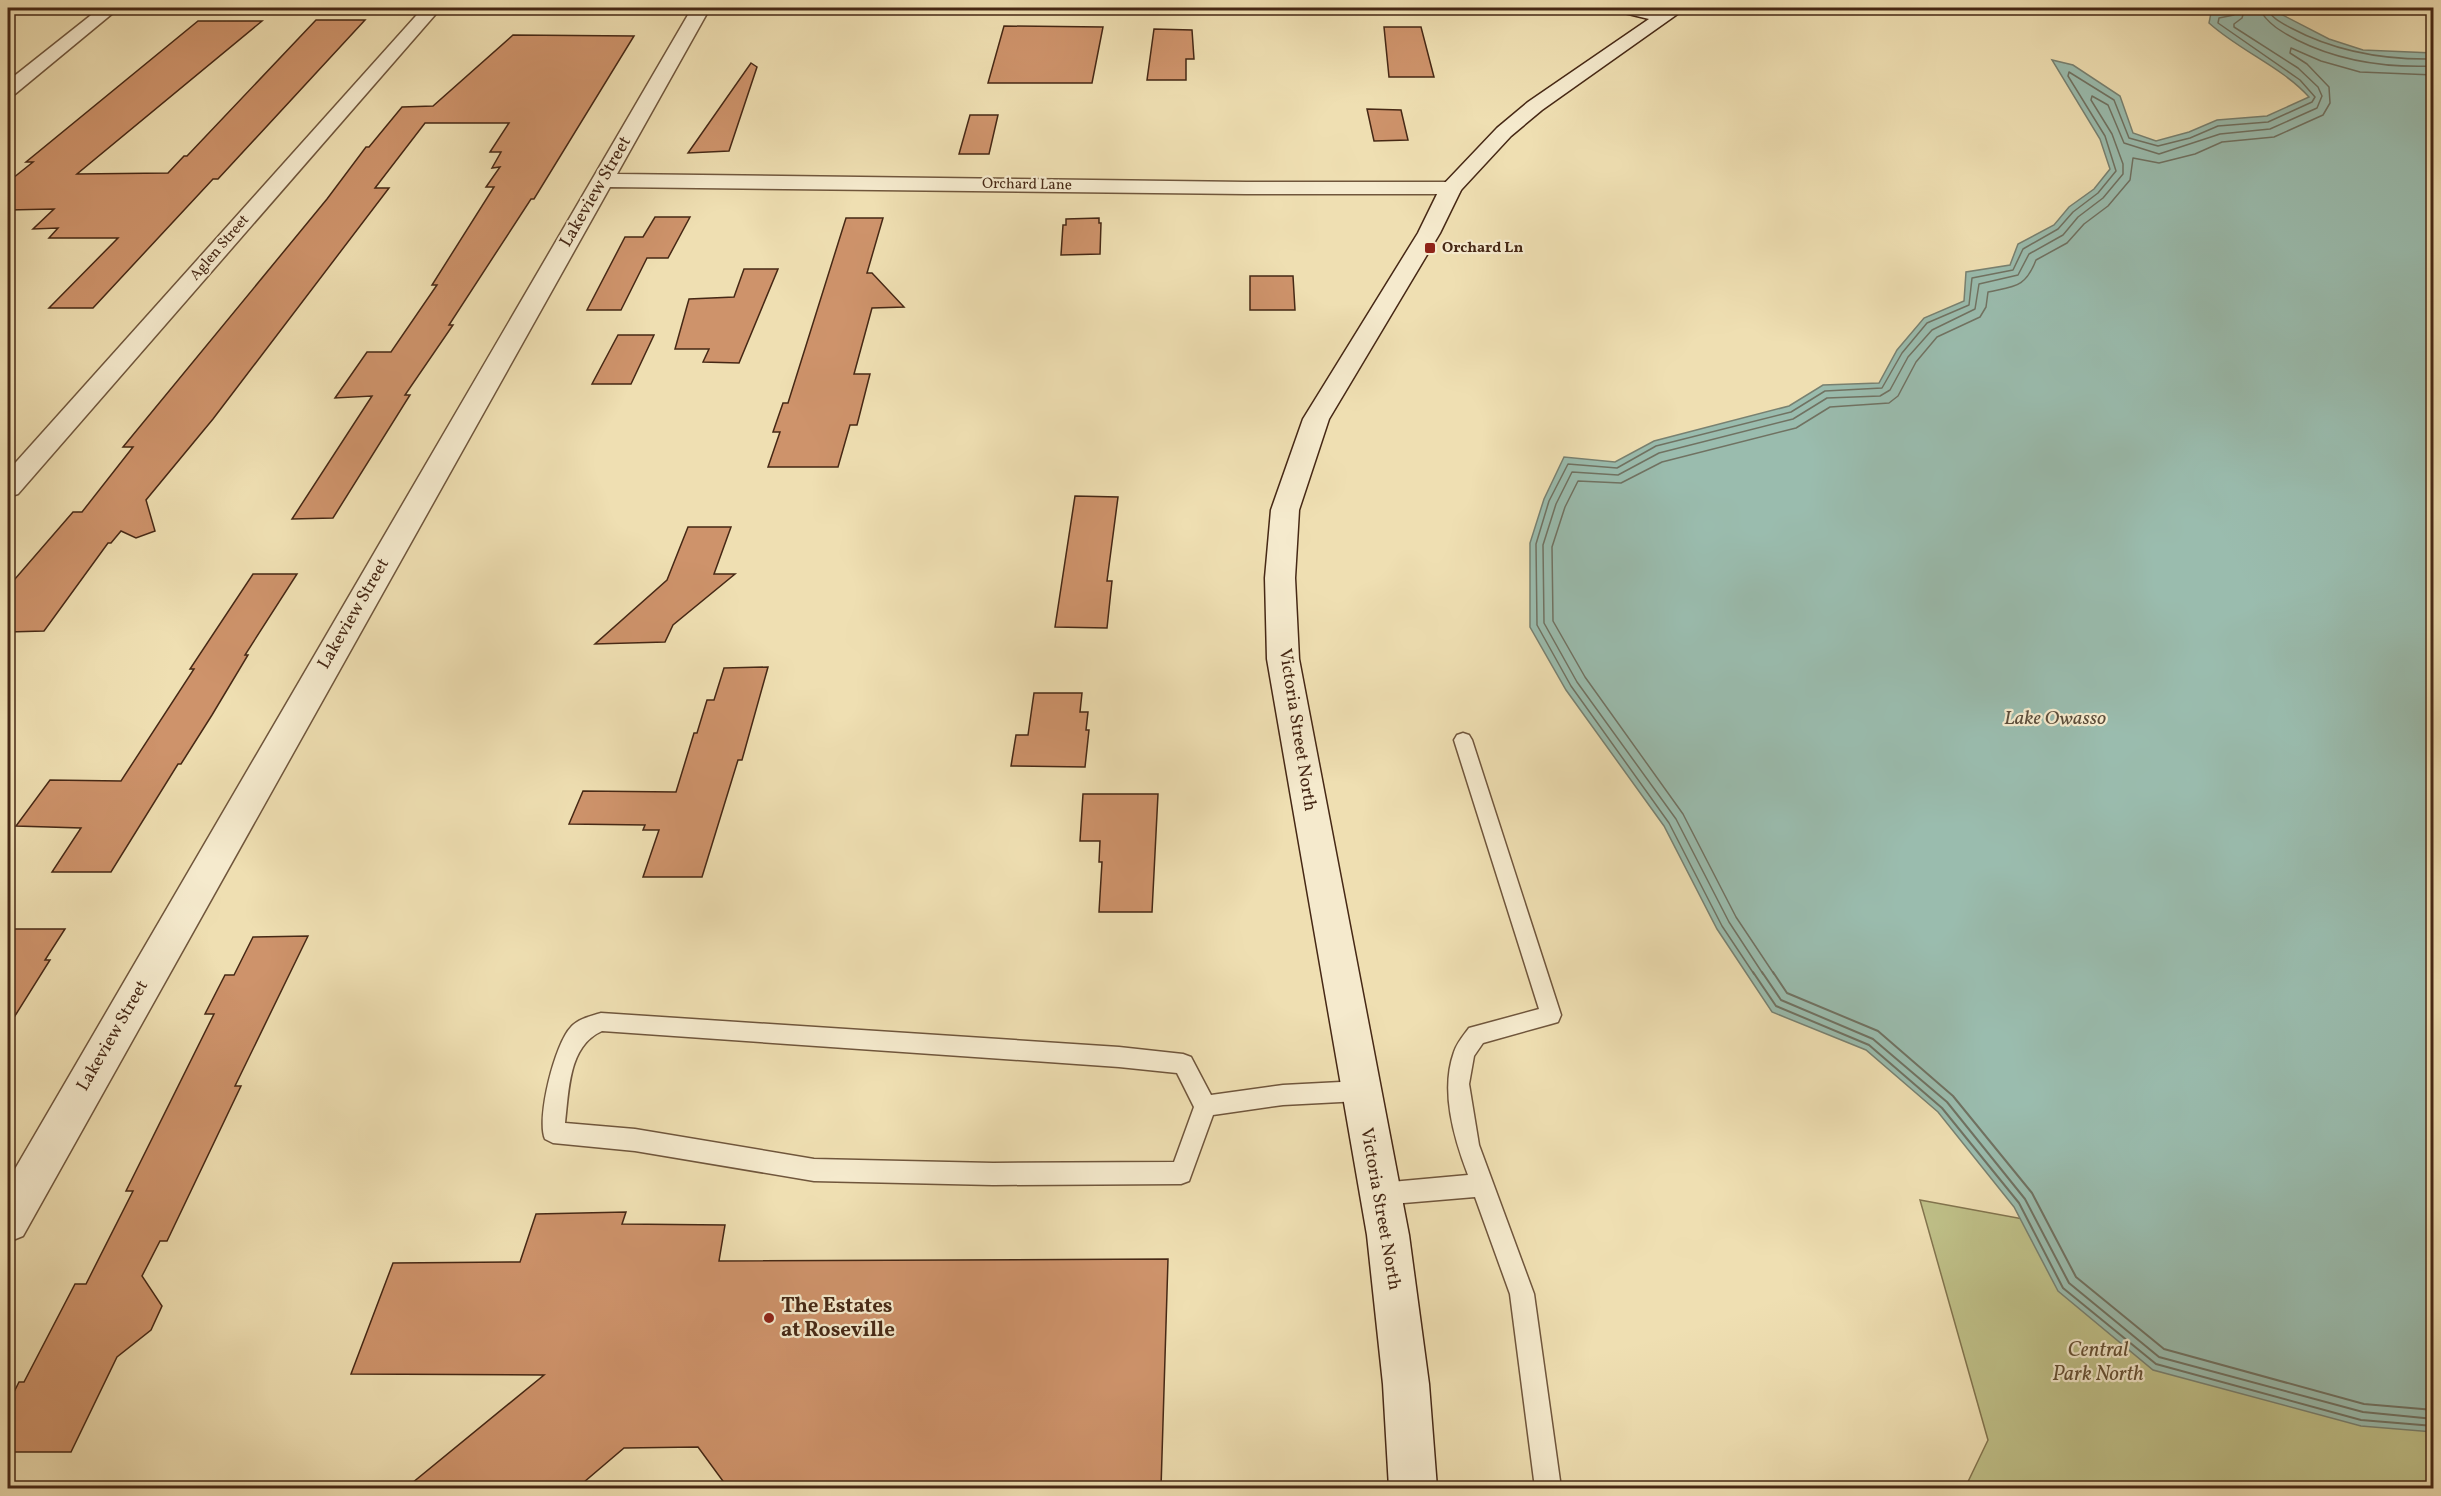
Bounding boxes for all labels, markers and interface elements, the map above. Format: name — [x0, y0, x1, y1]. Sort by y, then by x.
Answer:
street label: Lakeview Street — [554, 132, 638, 252]
street label: Orchard Lane — [982, 174, 1072, 196]
street label: Aglen Street — [185, 211, 255, 285]
place label: Orchard Ln — [1442, 238, 1523, 259]
marker: Orchard Ln — [1423, 241, 1437, 255]
street label: Lakeview Street — [312, 554, 396, 674]
street label: Victoria Street North — [1272, 647, 1322, 813]
water label: Lake Owasso — [2004, 705, 2106, 733]
street label: Lakeview Street — [71, 976, 155, 1096]
street label: Victoria Street North — [1353, 1126, 1407, 1292]
place label: The Estates at Roseville — [781, 1292, 895, 1345]
marker: The Estates at Roseville — [762, 1311, 776, 1325]
park label: Central Park North — [2052, 1336, 2144, 1389]

